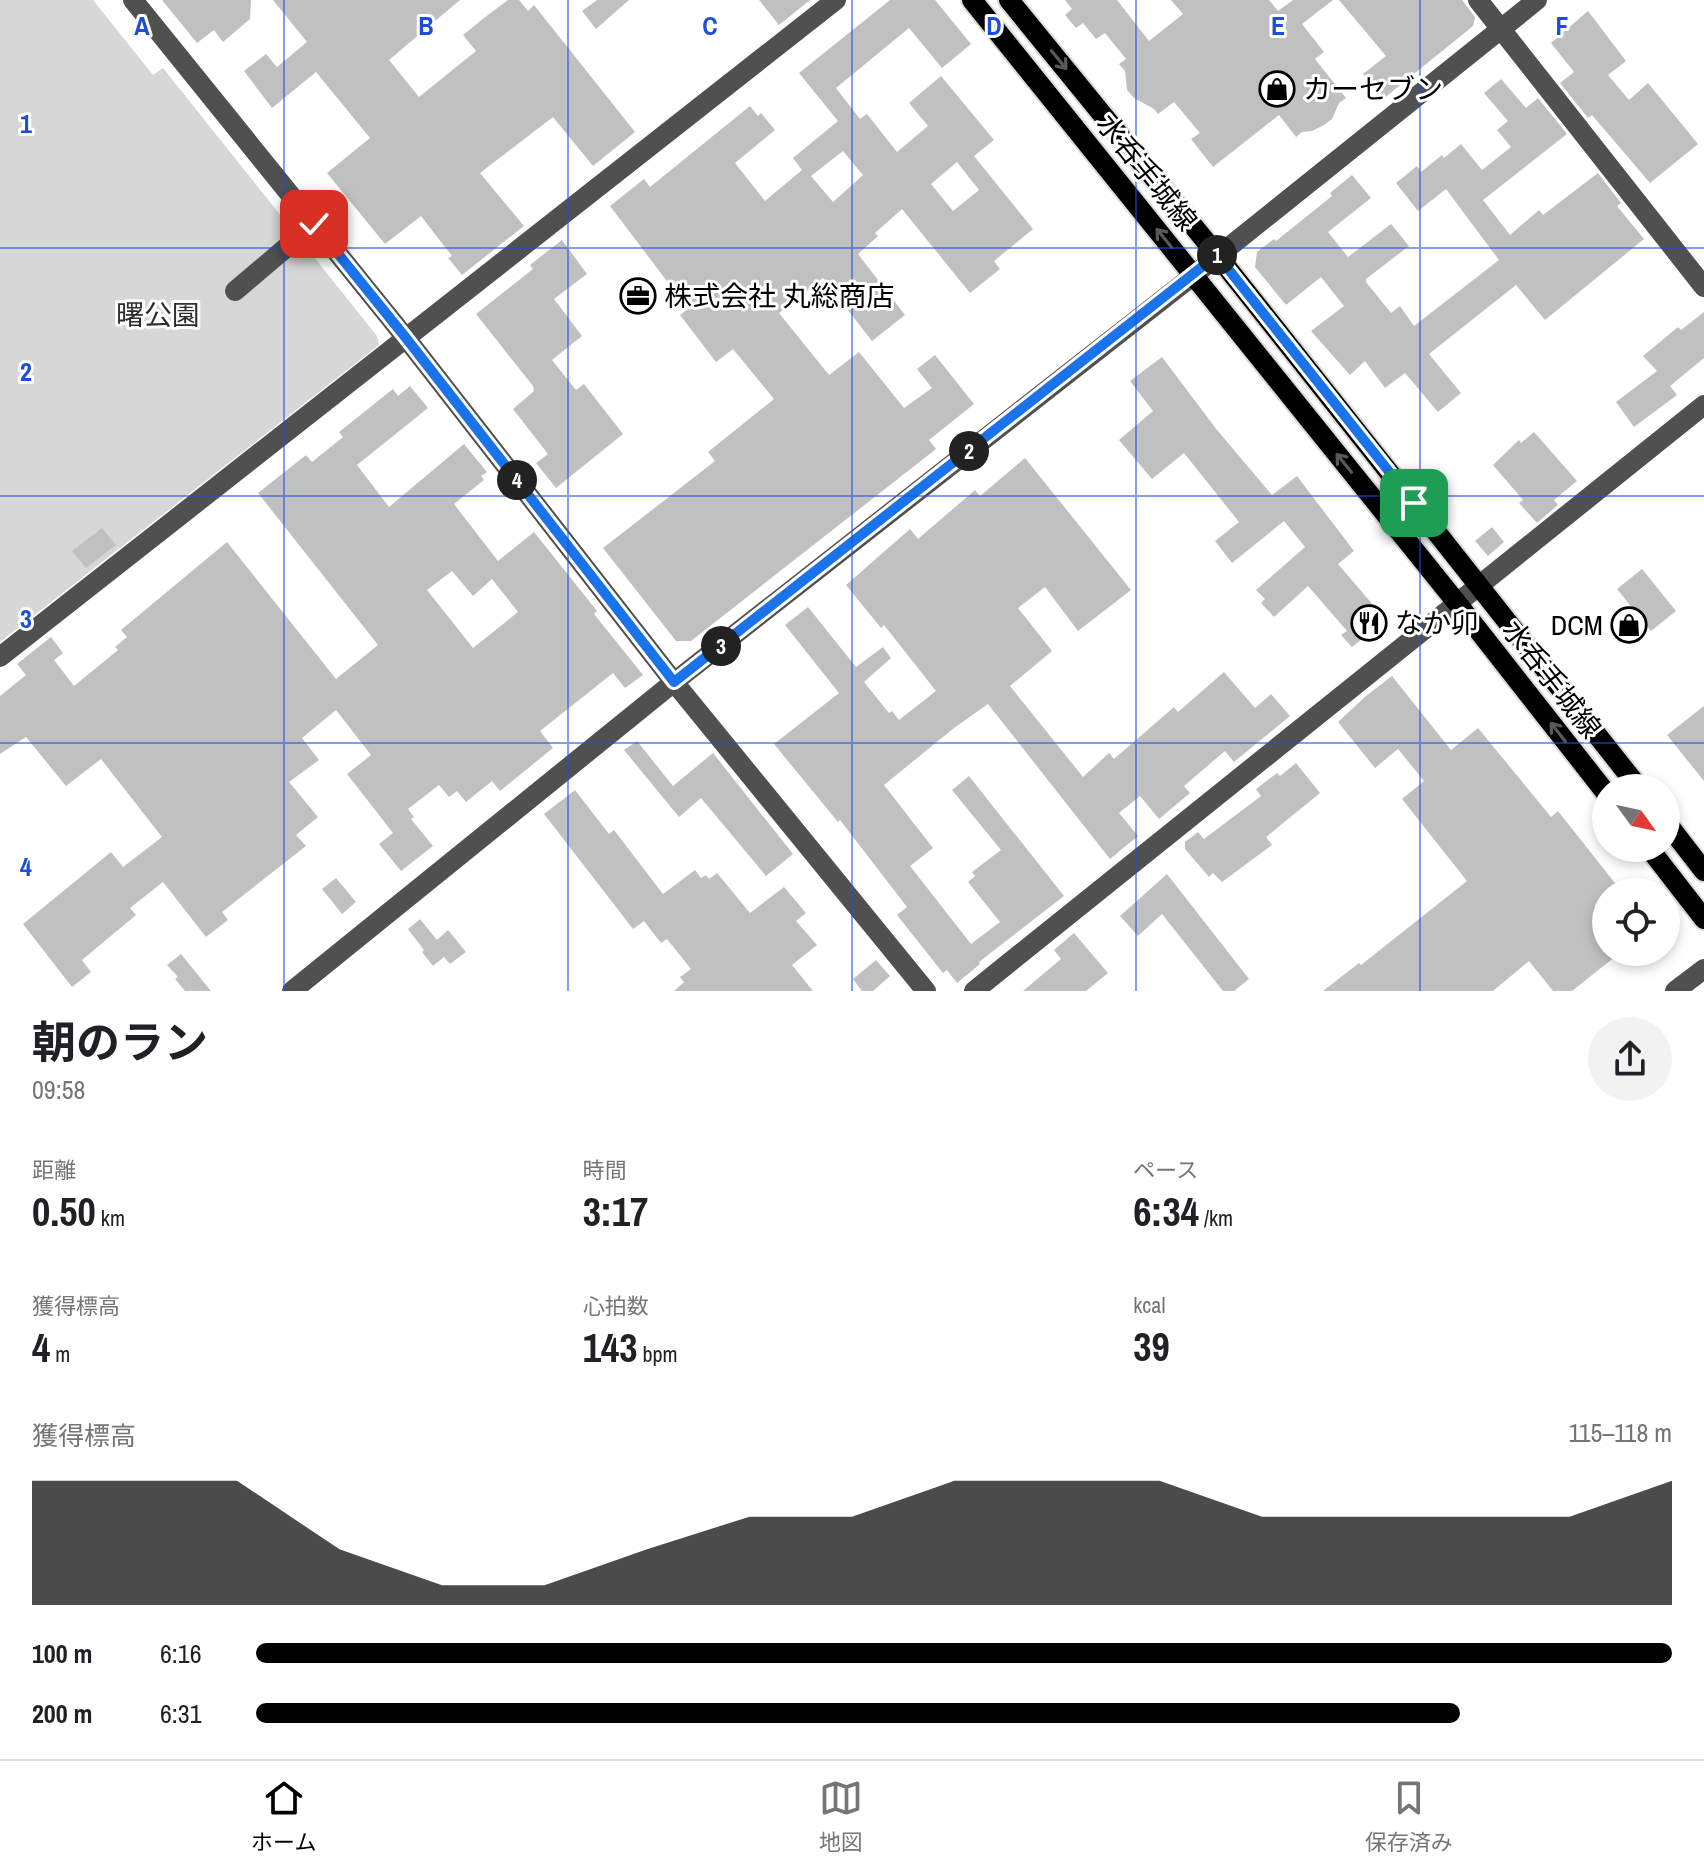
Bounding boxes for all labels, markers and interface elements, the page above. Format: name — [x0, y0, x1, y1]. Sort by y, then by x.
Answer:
text: A — [134, 8, 150, 43]
text: B — [418, 8, 434, 43]
text: C — [702, 8, 718, 43]
text: D — [986, 8, 1002, 43]
text: E — [1271, 8, 1285, 43]
text: F — [1555, 8, 1569, 43]
one-way arrow — [1050, 50, 1068, 70]
shop icon: カーセブン — [1258, 70, 1296, 108]
place label: カーセブン — [1303, 70, 1443, 108]
text: 1 — [20, 106, 32, 141]
street label: 水呑手城線 — [1088, 106, 1206, 238]
pin — [280, 190, 348, 258]
icon: check — [292, 202, 336, 246]
one-way arrow — [1155, 228, 1173, 249]
pin: 1 — [1197, 235, 1237, 275]
text: 1 — [1212, 240, 1222, 270]
office icon: 株式会社 丸総商店 — [619, 277, 657, 315]
place label: 株式会社 丸総商店 — [664, 277, 894, 315]
park label: 曙公園 — [116, 296, 200, 334]
text: 2 — [20, 354, 32, 389]
pin: 2 — [949, 431, 989, 471]
text: 2 — [964, 436, 974, 466]
one-way arrow — [1335, 453, 1353, 473]
pin: 4 — [497, 460, 537, 500]
text: 4 — [512, 465, 522, 495]
pin — [1380, 469, 1448, 537]
icon: arrive — [1392, 481, 1436, 525]
text: 3 — [20, 601, 32, 636]
restaurant icon: なか卯 — [1350, 604, 1388, 642]
place label: なか卯 — [1395, 604, 1479, 642]
place label: DCM — [1551, 606, 1603, 644]
shop icon: DCM — [1610, 606, 1648, 644]
street label: 水呑手城線 — [1494, 612, 1610, 746]
pin: 3 — [701, 626, 741, 666]
text: 3 — [716, 631, 726, 661]
one-way arrow — [1549, 722, 1567, 743]
north arrow — [1592, 774, 1680, 862]
map controls — [1592, 774, 1680, 966]
text: 4 — [20, 849, 32, 884]
button: locate — [1592, 878, 1680, 966]
text: 朝のラン — [32, 1012, 208, 1072]
button: share — [1588, 1017, 1672, 1101]
text: 09:58 — [32, 1072, 85, 1107]
text: 距離 — [32, 1155, 76, 1185]
text: 時間 — [583, 1155, 627, 1185]
text: ペース — [1133, 1155, 1198, 1185]
text: 0.50 — [32, 1185, 96, 1238]
text: 3:17 — [583, 1185, 648, 1238]
text: 6:34 — [1133, 1185, 1199, 1238]
text: km — [96, 1203, 125, 1233]
text: /km — [1199, 1203, 1233, 1233]
text: kcal — [1133, 1290, 1165, 1320]
text: 獲得標高 — [32, 1291, 120, 1321]
text: 心拍数 — [583, 1291, 649, 1321]
text: 39 — [1133, 1320, 1170, 1373]
text: 4 — [32, 1321, 50, 1374]
text: 143 — [583, 1321, 637, 1374]
text: m — [50, 1339, 70, 1369]
text: bpm — [637, 1339, 678, 1369]
text: 115–118 m — [1568, 1415, 1672, 1450]
text: 獲得標高 — [32, 1418, 136, 1453]
text: 100 m — [32, 1636, 92, 1671]
text: 6:16 — [160, 1636, 202, 1671]
text: 200 m — [32, 1696, 92, 1731]
text: 6:31 — [160, 1696, 202, 1731]
tab: ホーム — [251, 1776, 316, 1857]
tab: 地図 — [819, 1776, 863, 1857]
tab: 保存済み — [1365, 1776, 1453, 1857]

